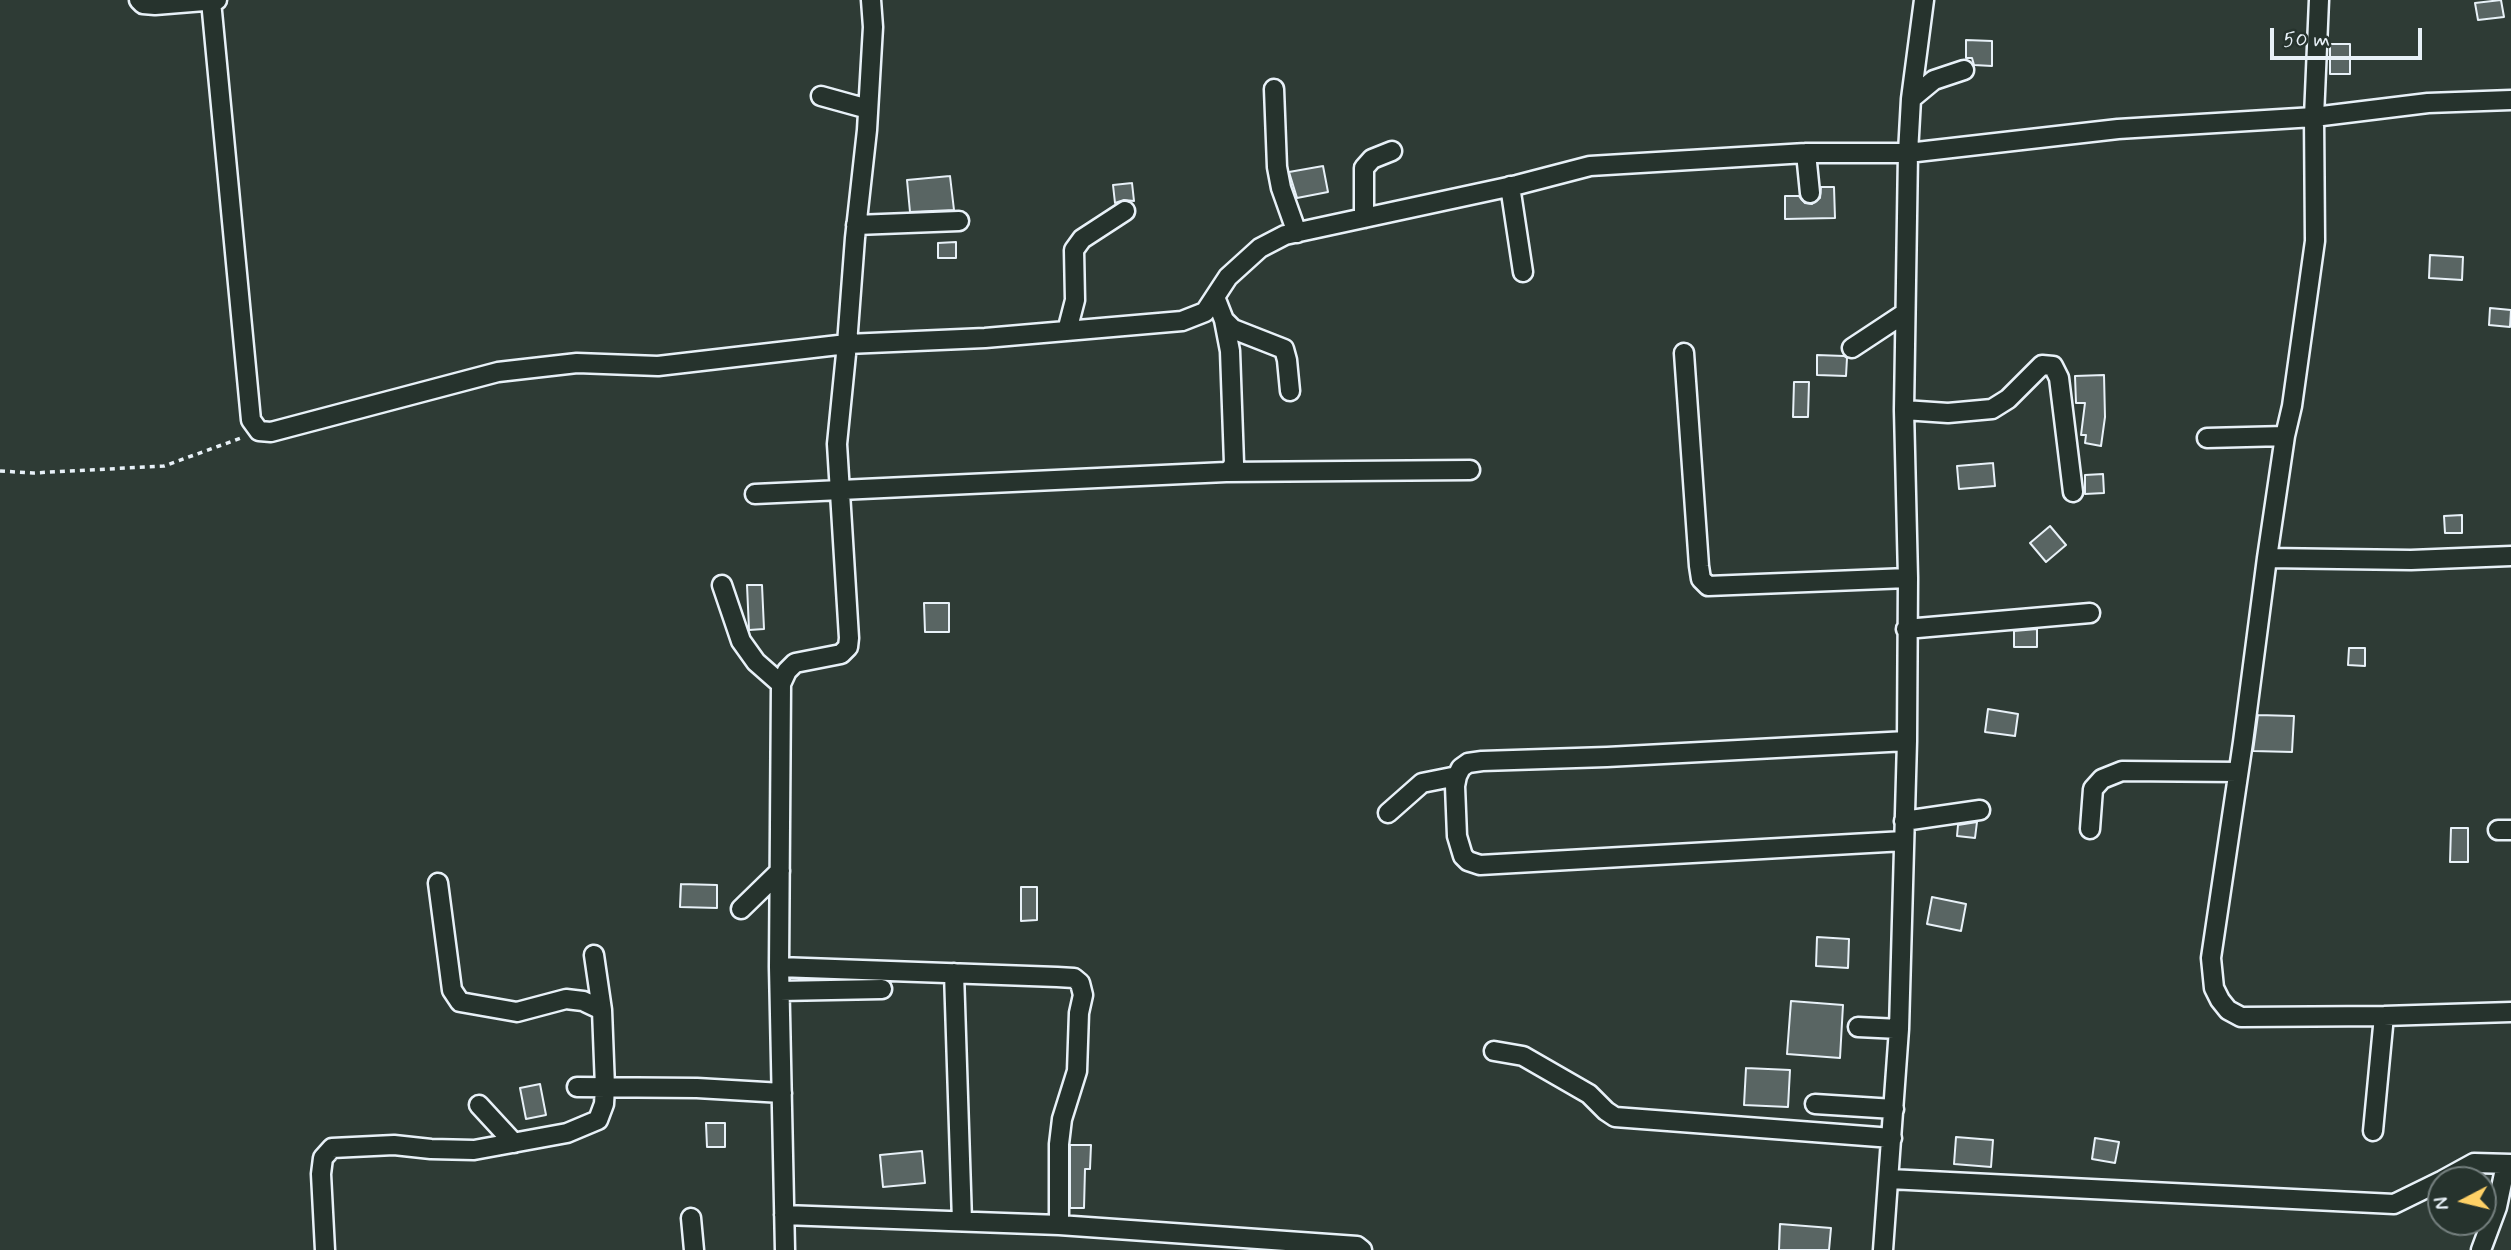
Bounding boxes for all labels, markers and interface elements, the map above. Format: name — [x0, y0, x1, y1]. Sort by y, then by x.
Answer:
scale bar — [2273, 14, 2425, 58]
text: 50 m — [2283, 26, 2330, 54]
north arrow — [2427, 1166, 2497, 1236]
text: N — [2429, 1196, 2456, 1211]

